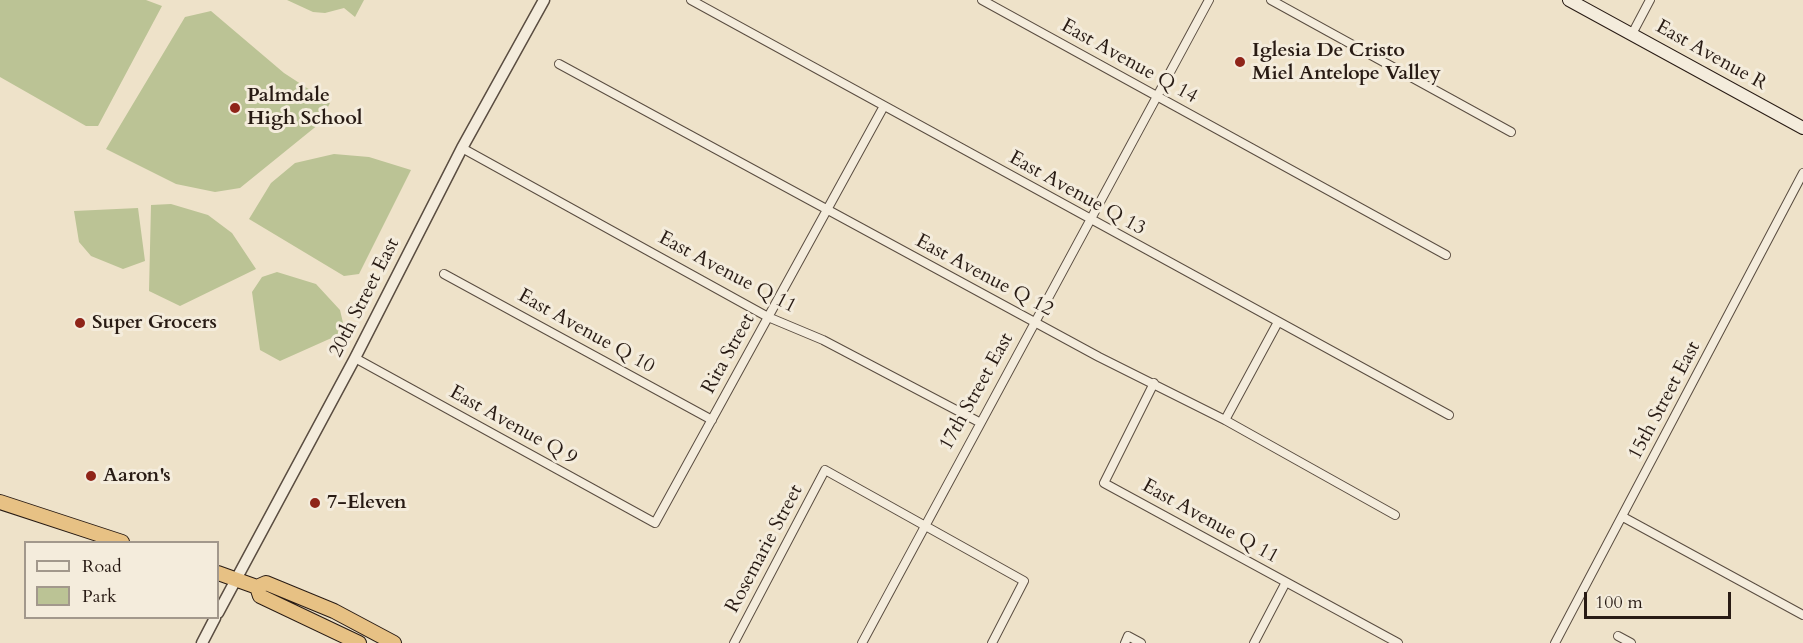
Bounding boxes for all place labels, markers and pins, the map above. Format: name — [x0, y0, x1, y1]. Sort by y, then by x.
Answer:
place label: Iglesia De Cristo Miel Antelope Valley — [1252, 39, 1441, 86]
marker: Iglesia De Cristo Miel Antelope Valley — [1233, 55, 1247, 69]
place label: Palmdale High School — [247, 84, 363, 131]
marker: Palmdale High School — [228, 101, 242, 115]
place label: Super Grocers — [92, 311, 217, 335]
marker: Super Grocers — [73, 316, 87, 330]
place label: Aaron's — [103, 464, 171, 488]
marker: Aaron's — [84, 469, 98, 483]
place label: 7-Eleven — [327, 491, 407, 515]
marker: 7-Eleven — [308, 496, 322, 510]

